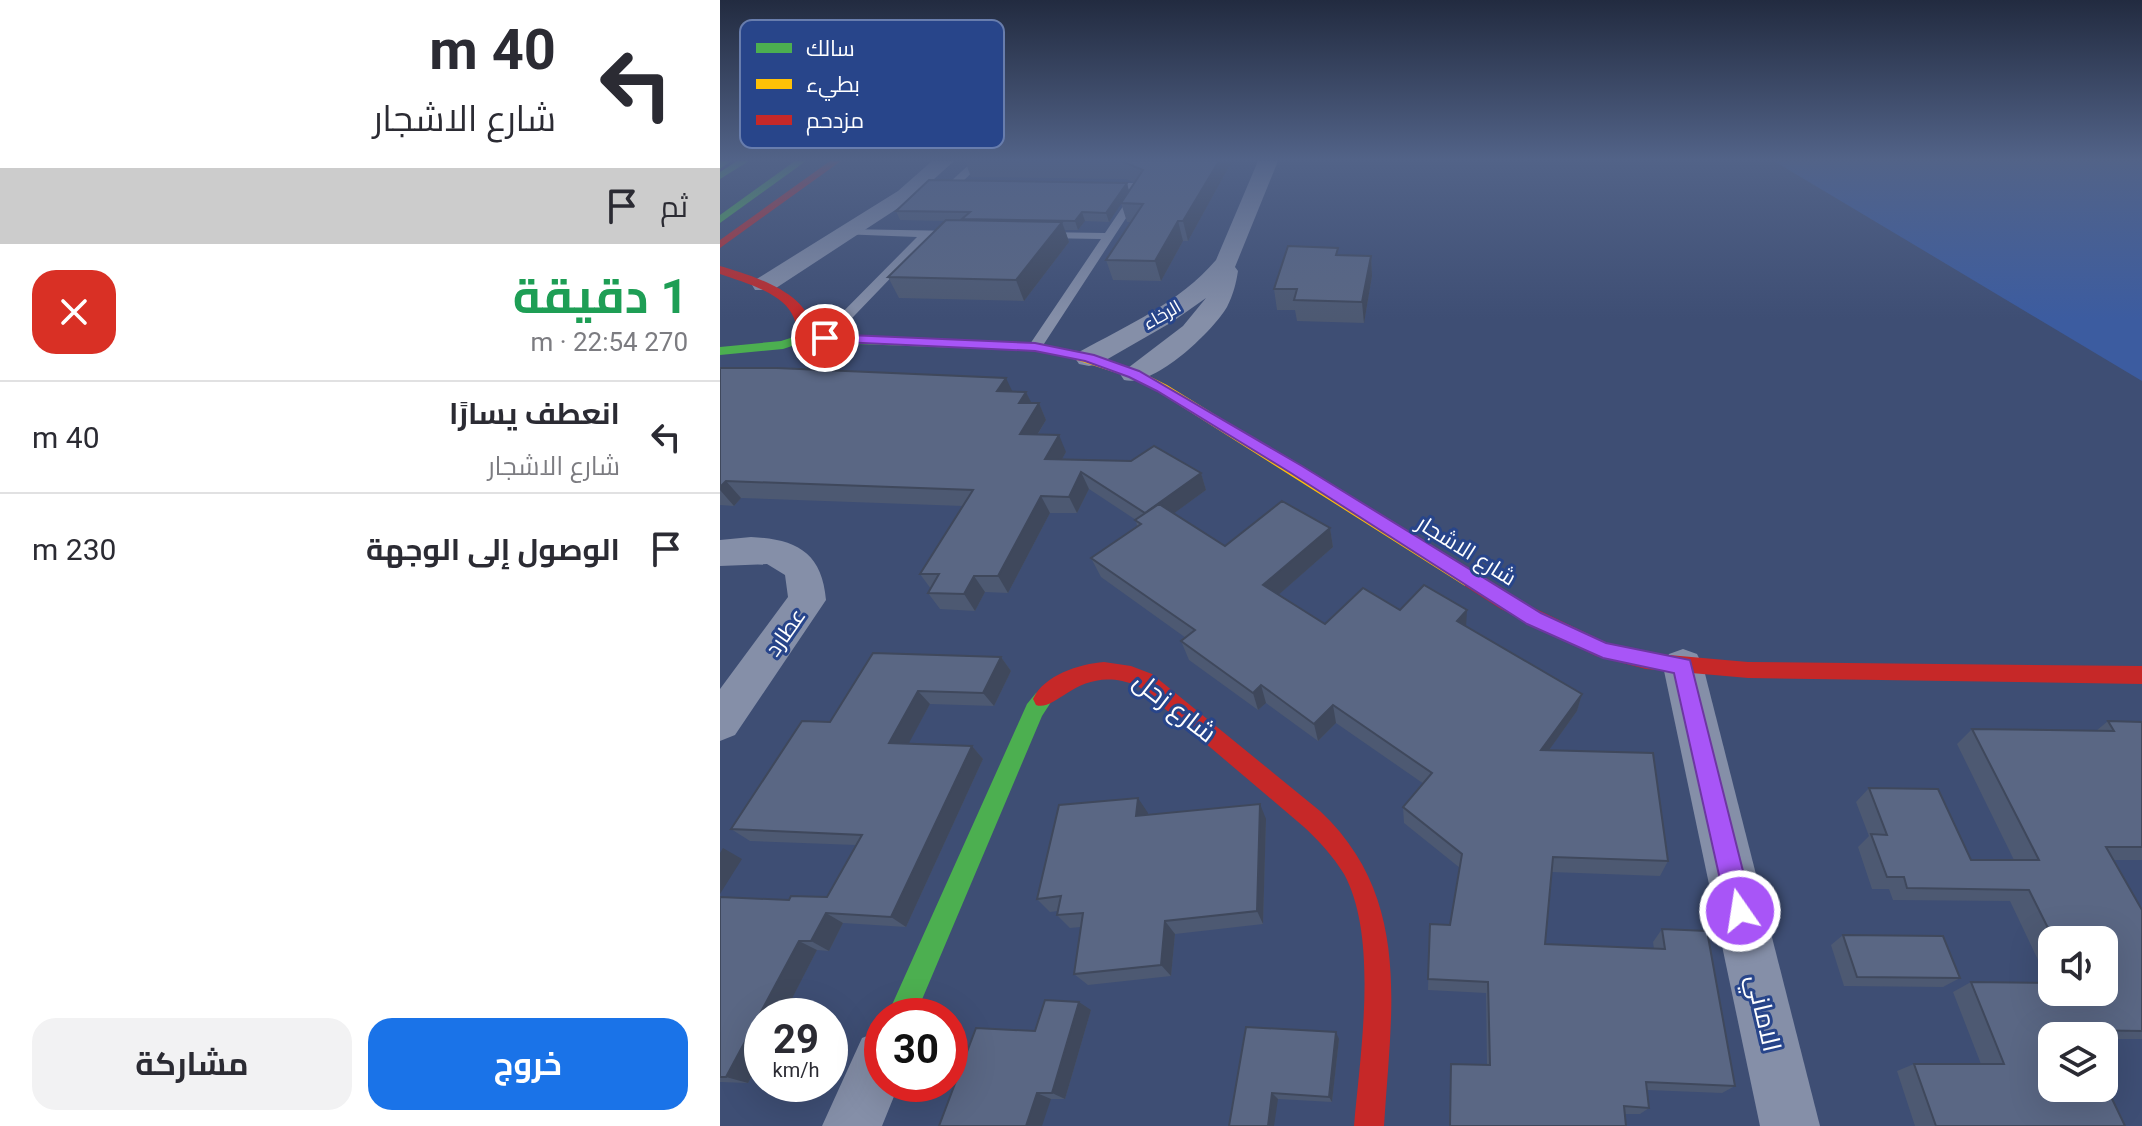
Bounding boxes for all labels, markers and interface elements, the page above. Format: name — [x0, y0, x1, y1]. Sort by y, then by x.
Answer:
text: 40 m — [429, 17, 556, 83]
legend — [740, 20, 1004, 148]
icon: left — [584, 32, 688, 136]
text: سالك — [806, 36, 855, 61]
text: بطيء — [806, 72, 860, 101]
text: شارع الاشجار — [373, 98, 556, 140]
text: مزدحم — [806, 108, 864, 136]
icon: arrive — [600, 184, 644, 228]
text: ثم — [660, 189, 688, 224]
text: 1 دقيقة — [513, 268, 688, 325]
button: close — [32, 270, 116, 354]
street label: الرخاء — [1139, 295, 1185, 335]
pin — [791, 304, 859, 372]
icon: arrive — [803, 316, 847, 360]
text: 270 m · 22:54 — [530, 327, 688, 357]
text: انعطف يسارًا — [449, 396, 620, 431]
icon: left — [644, 415, 688, 459]
text: 40 m — [32, 420, 100, 455]
text: شارع الاشجار — [488, 451, 620, 481]
street label: شارع الاشجار — [1410, 509, 1521, 592]
icon: arrive — [644, 527, 688, 571]
text: 230 m — [32, 532, 116, 567]
text: الوصول إلى الوجهة — [366, 532, 620, 567]
street label: عطارد — [760, 604, 811, 661]
street label: شارع زحل — [1127, 666, 1222, 750]
position arrow — [1698, 869, 1782, 953]
map controls — [2038, 926, 2118, 1102]
button: sound — [2038, 926, 2118, 1006]
street label: الاماني — [1735, 972, 1787, 1056]
speed limit sign: 30 — [864, 998, 968, 1102]
text: 29 — [773, 1016, 819, 1063]
button: مشاركة — [32, 1018, 352, 1110]
button: خروج — [368, 1018, 688, 1110]
button: layers — [2038, 1022, 2118, 1102]
text: km/h — [773, 1058, 819, 1082]

